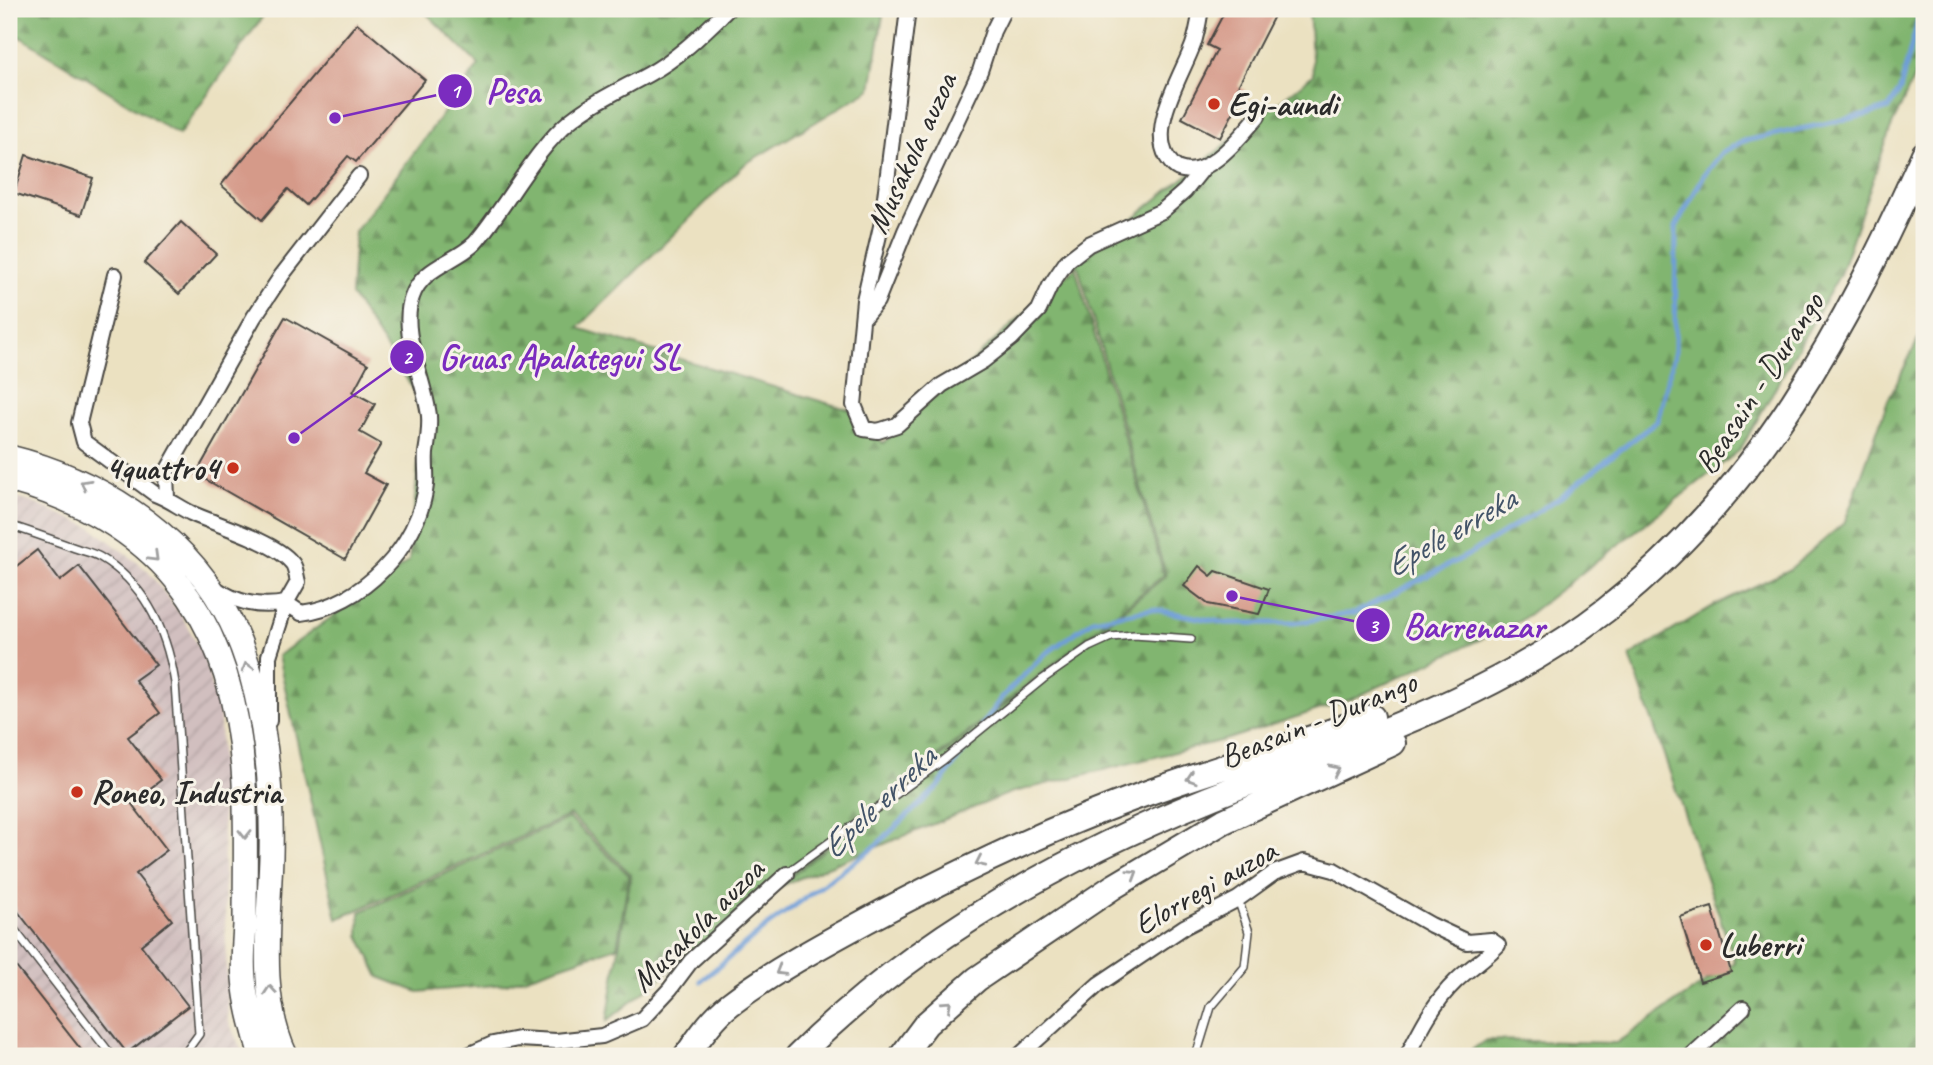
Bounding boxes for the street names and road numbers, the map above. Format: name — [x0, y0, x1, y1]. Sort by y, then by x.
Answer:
street label: Musakola auzoa — [856, 64, 967, 240]
street label: Beasain - Durango — [1685, 283, 1834, 482]
street label: Beasain - Durango — [1214, 660, 1424, 777]
street label: Elorregi auzoa — [1126, 828, 1286, 945]
street label: Musakola auzoa — [621, 848, 774, 1001]

